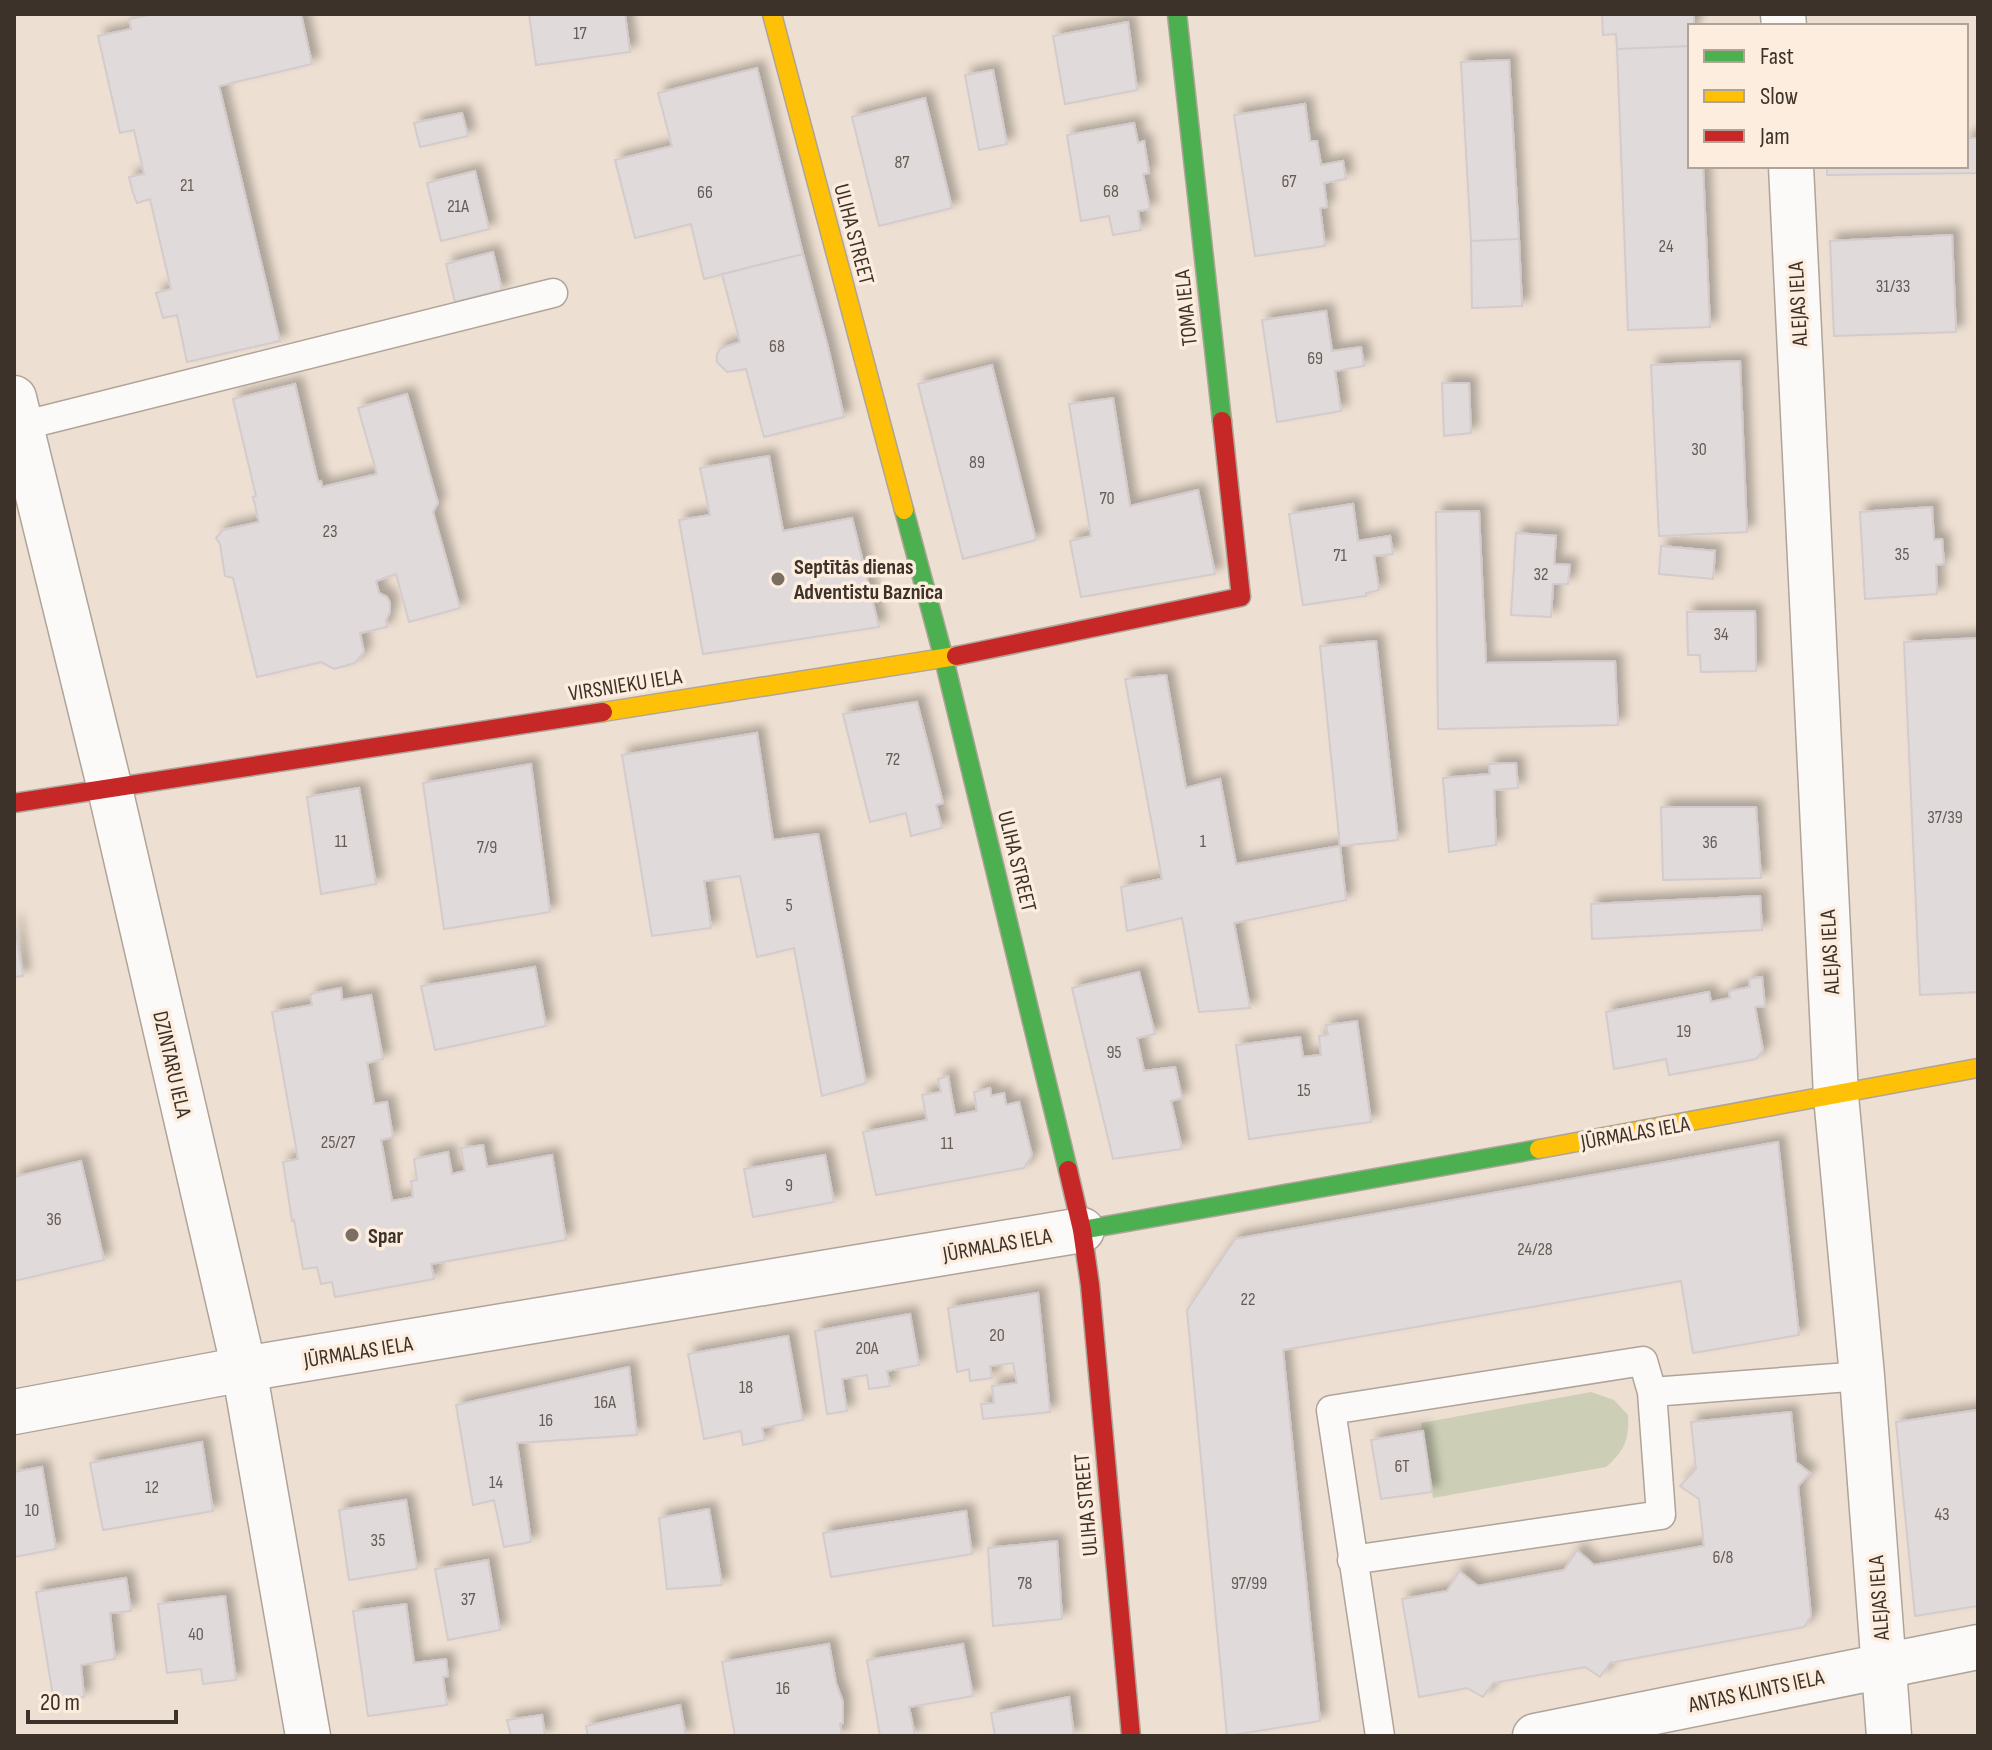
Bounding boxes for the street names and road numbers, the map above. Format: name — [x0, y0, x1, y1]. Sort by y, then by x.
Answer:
street label: ULIHA STREET — [827, 181, 880, 288]
street label: ALEJAS IELA — [1783, 260, 1814, 348]
street label: TOMA IELA — [1169, 268, 1204, 347]
street label: VIRSNIEKU IELA — [567, 663, 684, 708]
street label: ULIHA STREET — [991, 808, 1042, 915]
street label: ALEJAS IELA — [1815, 908, 1846, 996]
street label: DZINTARU IELA — [146, 1008, 197, 1121]
street label: JŪRMALAS IELA — [1578, 1111, 1692, 1156]
street label: JŪRMALAS IELA — [940, 1223, 1054, 1268]
street label: JŪRMALAS IELA — [301, 1330, 415, 1375]
street label: ULIHA STREET — [1069, 1452, 1104, 1557]
street label: ALEJAS IELA — [1863, 1554, 1896, 1642]
street label: ANTAS KLINTS IELA — [1685, 1664, 1827, 1719]

